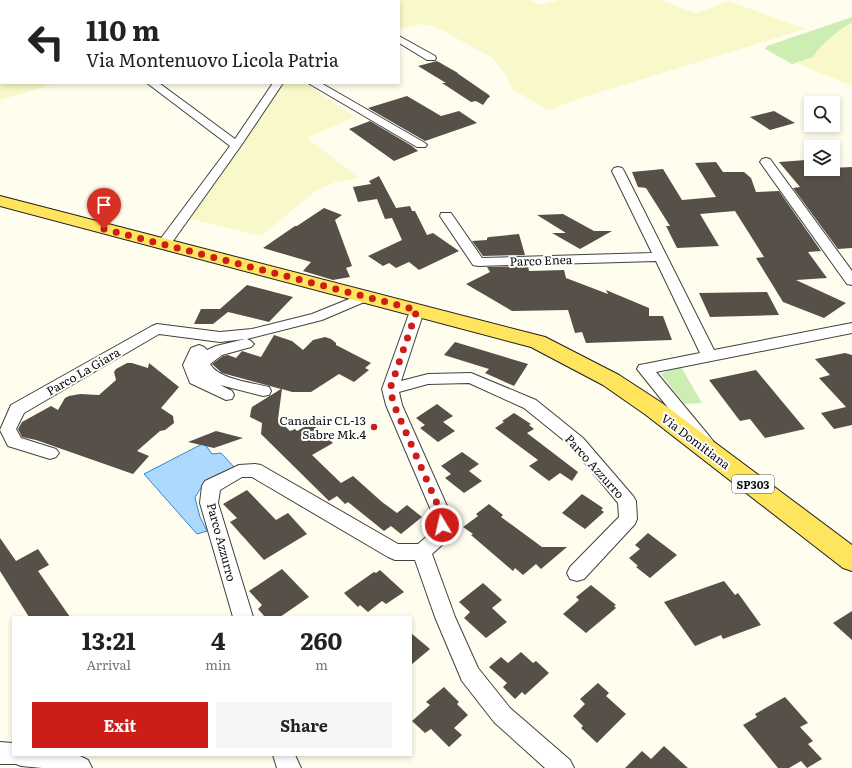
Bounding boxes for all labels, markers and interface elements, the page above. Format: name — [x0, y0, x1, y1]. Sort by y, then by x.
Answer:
text: 110 m — [86, 8, 160, 50]
icon: left — [20, 16, 72, 68]
text: Via Montenuovo Licola Patria — [86, 46, 339, 73]
map controls — [804, 96, 840, 176]
button: search — [804, 96, 840, 132]
button: layers — [804, 140, 840, 176]
pin — [87, 188, 121, 229]
icon: arrive — [93, 194, 115, 216]
street label: Parco Enea — [509, 250, 573, 270]
street label: Parco La Giara — [43, 342, 124, 399]
street label: Via Domitiana — [658, 409, 735, 473]
place label: Canadair CL-13 Sabre Mk.4 — [279, 411, 366, 443]
marker: Canadair CL-13 Sabre Mk.4 — [369, 422, 379, 432]
street label: Parco Azzurro — [561, 430, 629, 502]
road number: SP303 — [732, 475, 774, 493]
street label: Parco Azzurro — [203, 501, 241, 583]
position arrow — [421, 504, 463, 546]
text: 13:21 — [82, 622, 136, 657]
text: 4 — [211, 622, 225, 657]
text: 260 — [301, 622, 342, 657]
text: Arrival — [86, 655, 131, 674]
text: min — [205, 655, 231, 674]
text: m — [315, 655, 328, 674]
button: Exit — [32, 702, 208, 748]
button: Share — [216, 702, 392, 748]

